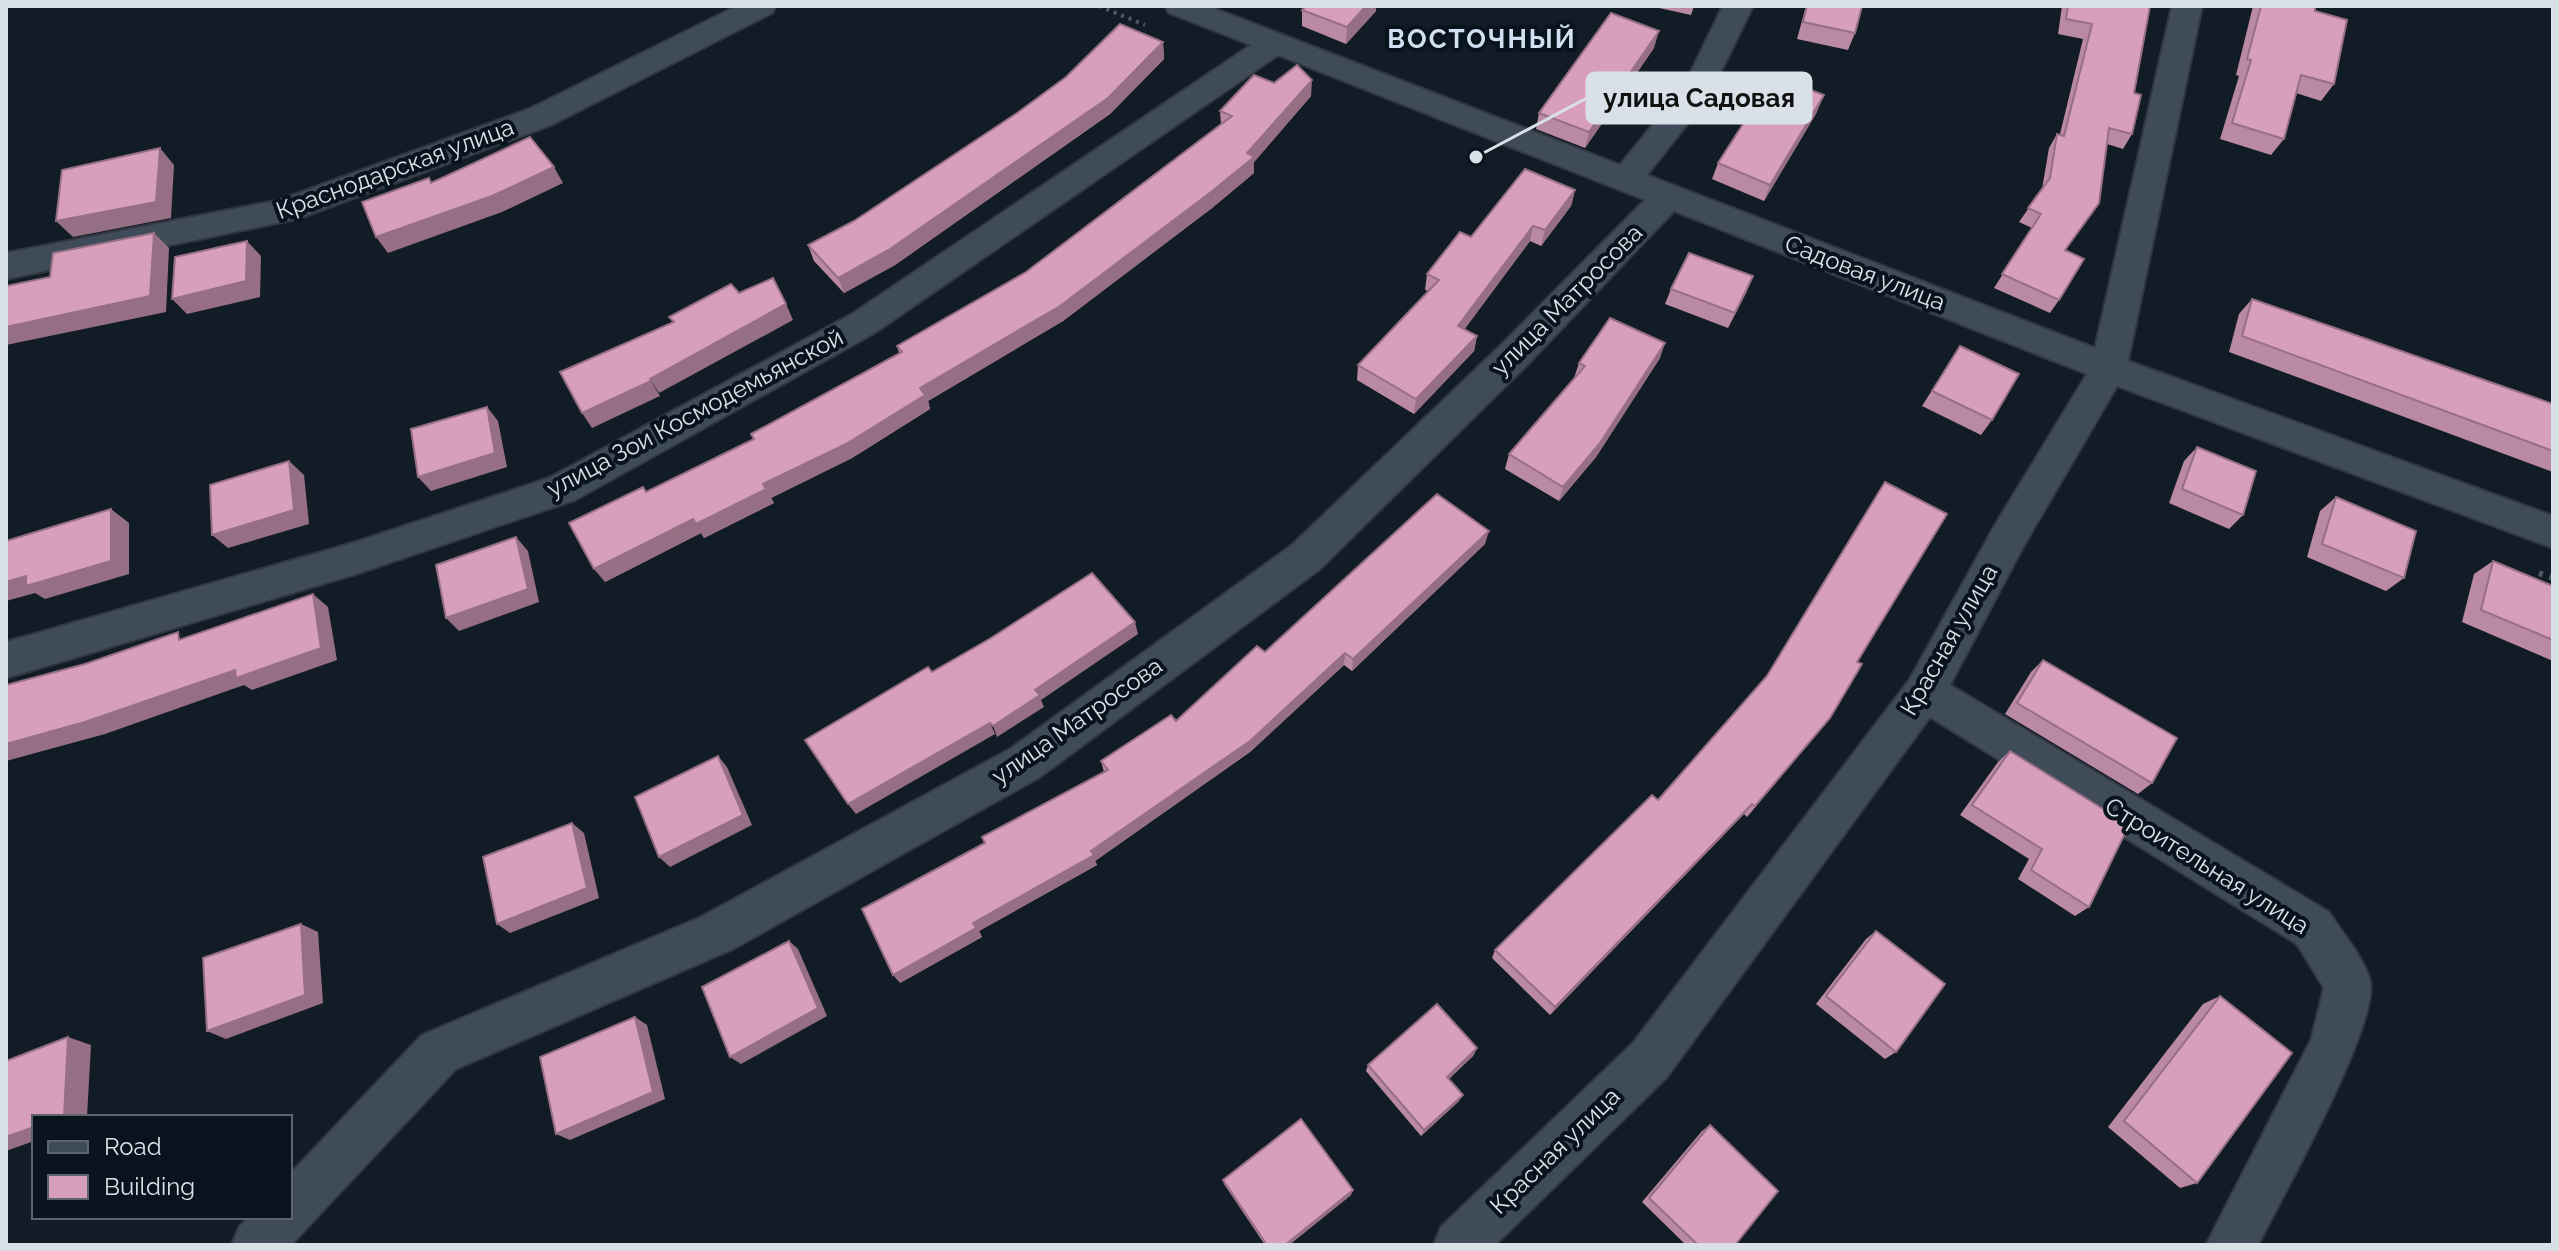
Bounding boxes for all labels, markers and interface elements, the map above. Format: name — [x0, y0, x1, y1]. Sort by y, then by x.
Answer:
district label: ВОСТОЧНЫЙ — [1387, 24, 1577, 54]
callout: улица Садовая — [1587, 73, 1811, 123]
text: улица Садовая — [1603, 83, 1795, 113]
street label: Краснодарская улица — [272, 112, 518, 225]
street label: улица Матросова — [1485, 218, 1648, 381]
street label: Садовая улица — [1781, 229, 1949, 316]
street label: улица Зои Космодемьянской — [542, 322, 848, 503]
street label: Красная улица — [1894, 559, 2003, 720]
street label: улица Матросова — [986, 651, 1168, 790]
street label: Строительная улица — [2100, 791, 2315, 940]
street label: Красная улица — [1484, 1081, 1626, 1220]
legend — [32, 1115, 292, 1219]
text: Road — [104, 1132, 162, 1161]
text: Building — [104, 1172, 195, 1201]

